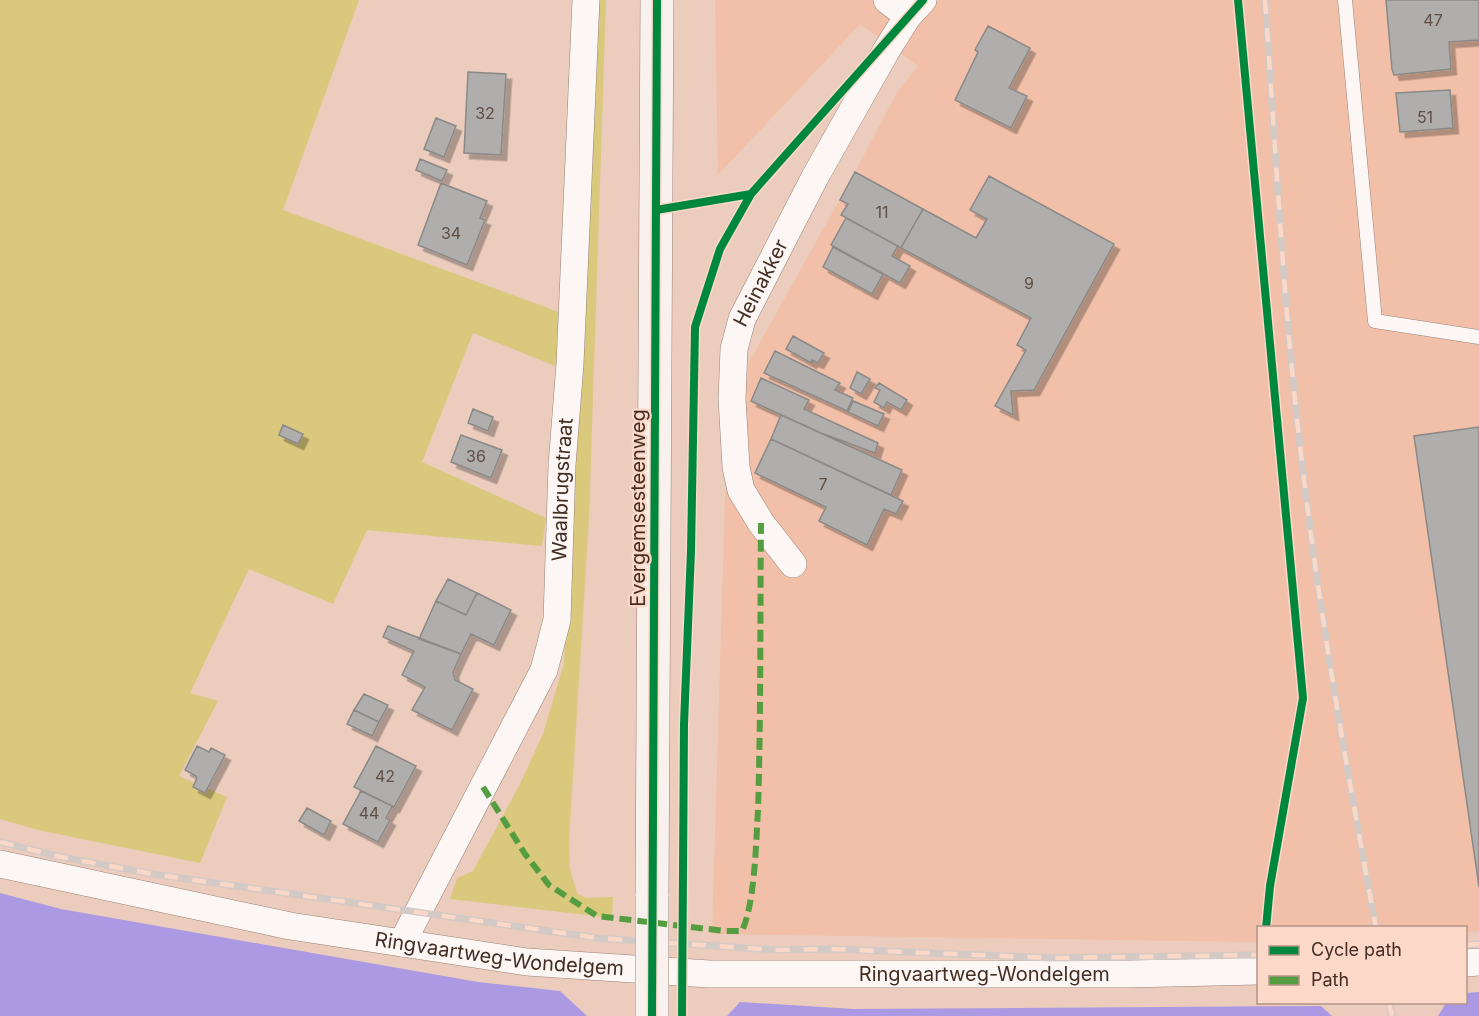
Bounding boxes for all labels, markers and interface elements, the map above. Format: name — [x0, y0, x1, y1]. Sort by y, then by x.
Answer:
house number: 47 — [1423, 10, 1443, 30]
house number: 32 — [475, 103, 495, 123]
house number: 51 — [1417, 107, 1433, 127]
house number: 11 — [875, 202, 889, 222]
house number: 34 — [441, 223, 461, 243]
street label: Heinakker — [728, 235, 793, 331]
house number: 9 — [1024, 273, 1034, 293]
street label: Evergemsesteenweg — [626, 409, 650, 607]
street label: Waalbrugstraat — [547, 416, 578, 562]
house number: 36 — [466, 446, 486, 466]
house number: 7 — [818, 474, 828, 494]
house number: 42 — [375, 766, 395, 786]
house number: 44 — [359, 803, 379, 823]
legend — [1257, 926, 1467, 1004]
street label: Ringvaartweg-Wondelgem — [373, 927, 625, 980]
text: Cycle path — [1311, 939, 1402, 960]
street label: Ringvaartweg-Wondelgem — [859, 962, 1110, 986]
text: Path — [1311, 969, 1349, 990]

